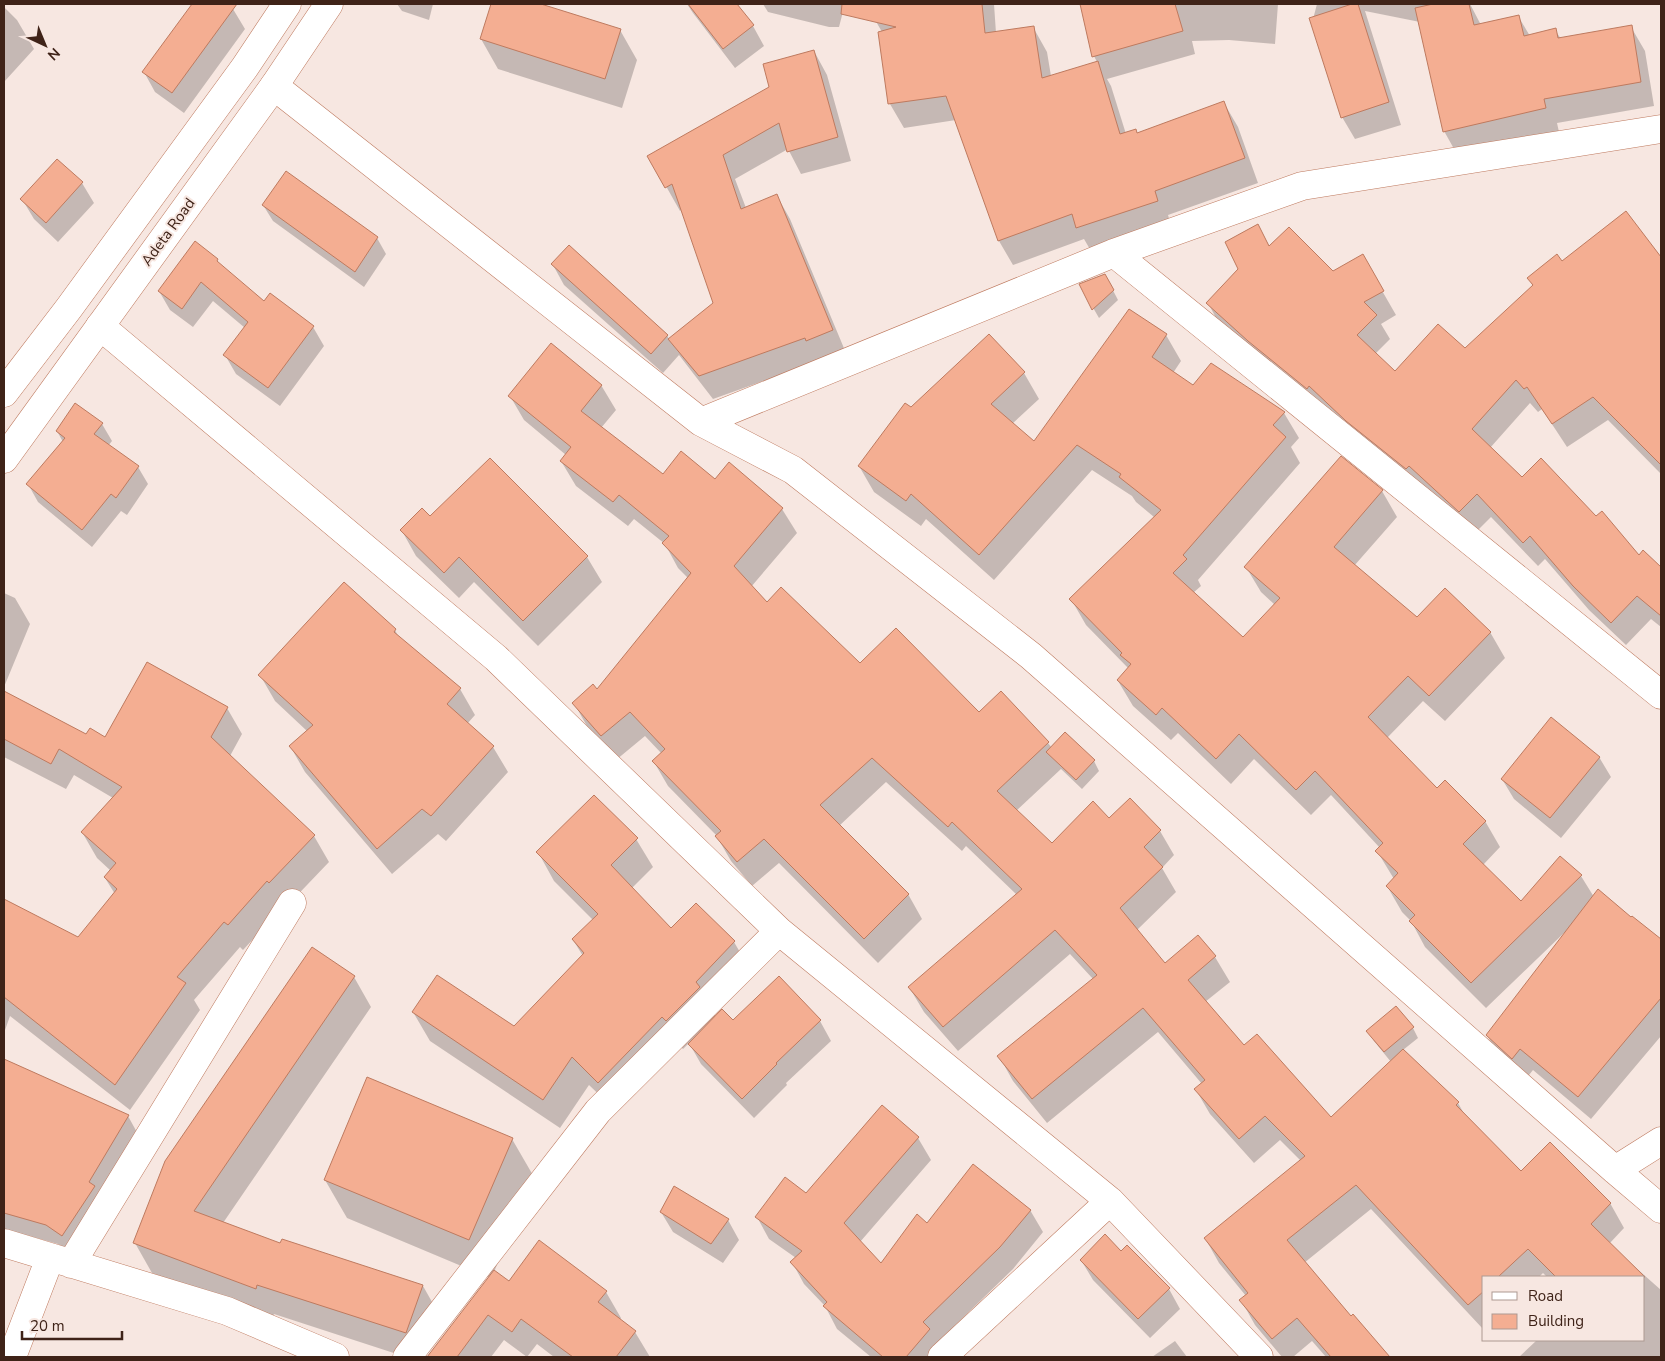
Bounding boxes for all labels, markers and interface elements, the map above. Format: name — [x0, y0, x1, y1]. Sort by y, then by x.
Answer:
north arrow — [20, 20, 70, 70]
text: N — [43, 44, 64, 64]
street label: Adeta Road — [137, 194, 199, 270]
legend — [1482, 1276, 1645, 1341]
text: Road — [1528, 1286, 1563, 1306]
scale bar — [22, 1308, 122, 1340]
text: Building — [1528, 1311, 1584, 1331]
text: 20 m — [30, 1316, 65, 1336]

